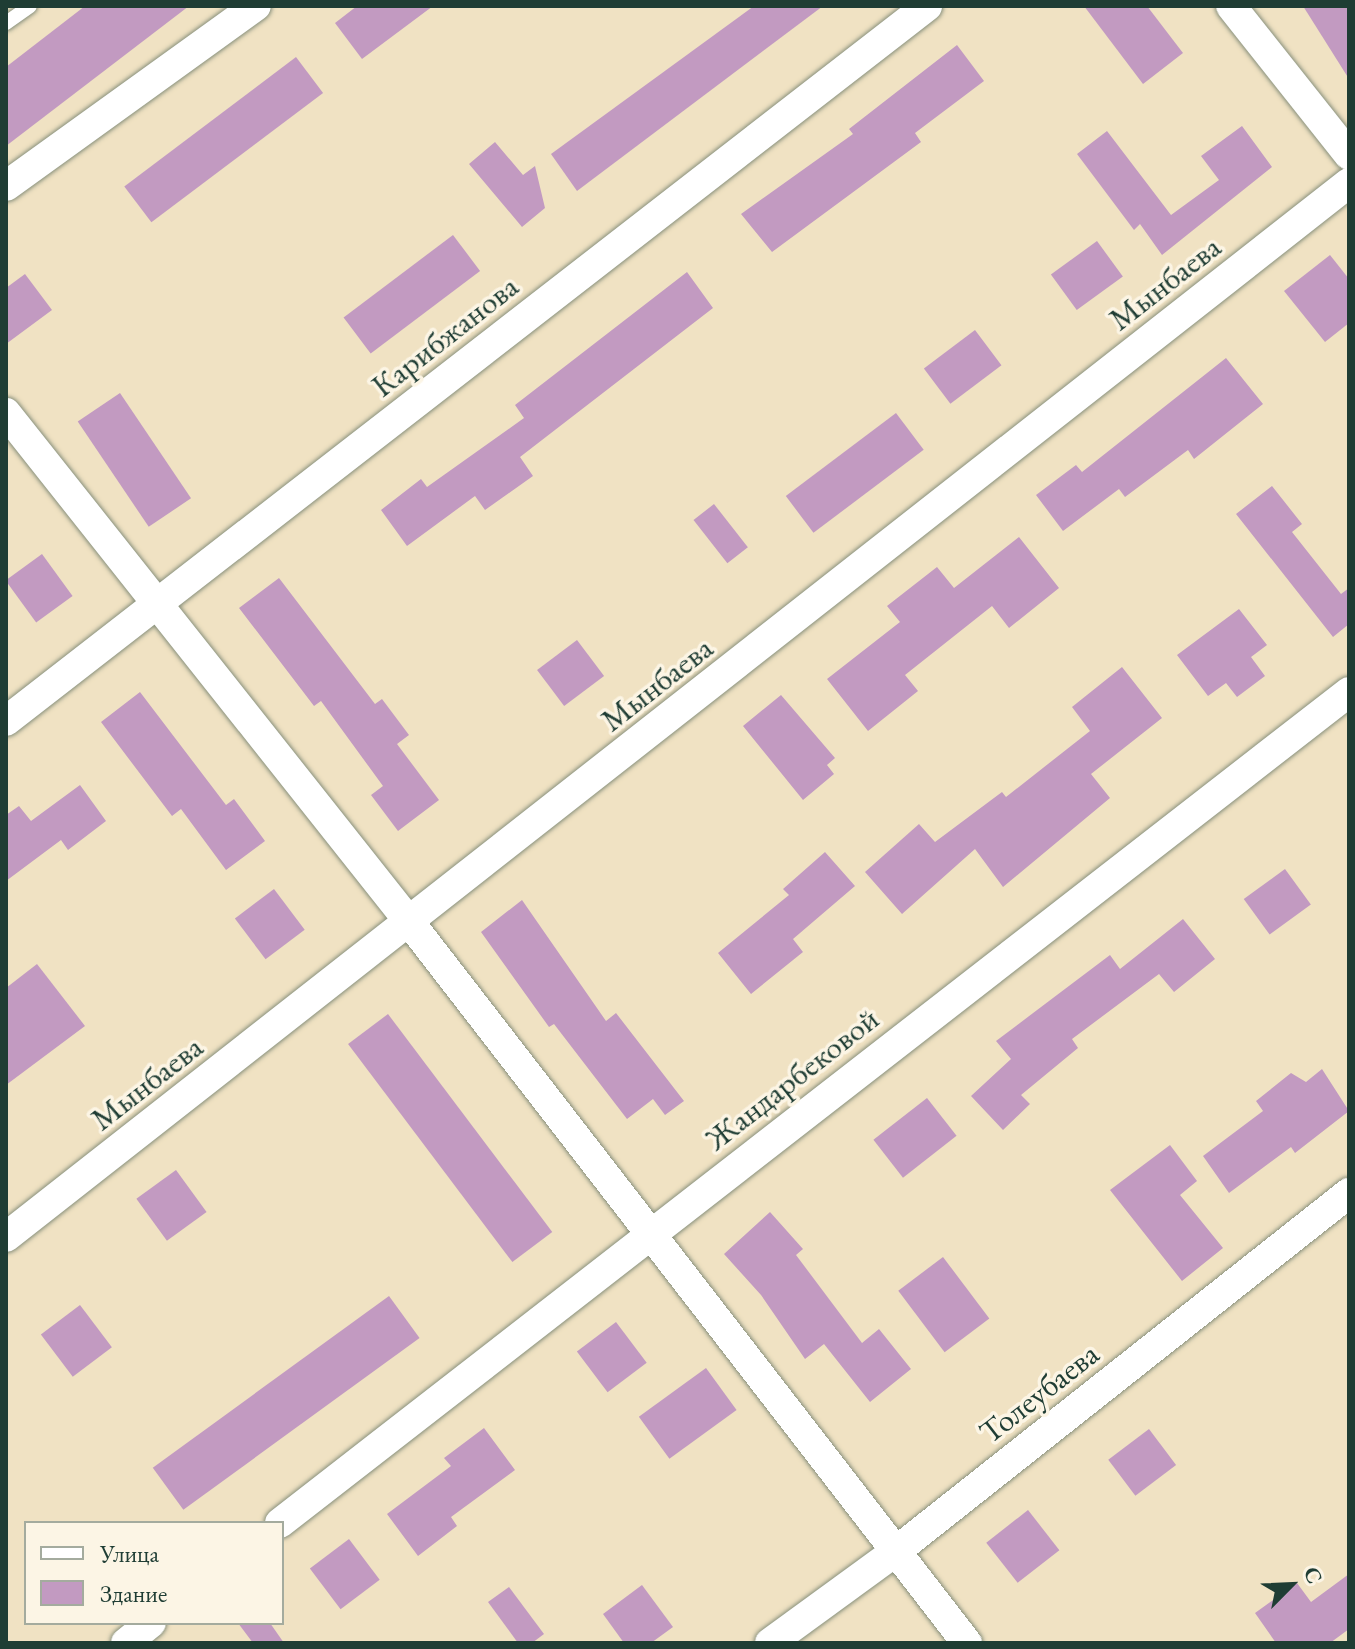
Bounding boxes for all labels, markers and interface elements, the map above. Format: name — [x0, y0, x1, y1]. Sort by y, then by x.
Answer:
street label: Мынбаева — [1102, 228, 1228, 338]
street label: Карибжанова — [364, 267, 526, 405]
street label: Мынбаева — [594, 629, 720, 739]
street label: Жандарбековой — [698, 999, 886, 1159]
street label: Мынбаева — [84, 1028, 210, 1138]
street label: Толеубаева — [972, 1334, 1106, 1452]
legend — [24, 1521, 284, 1625]
text: Улица — [100, 1538, 159, 1569]
north arrow — [1251, 1545, 1331, 1625]
text: С — [1297, 1562, 1330, 1588]
text: Здание — [100, 1578, 167, 1609]

